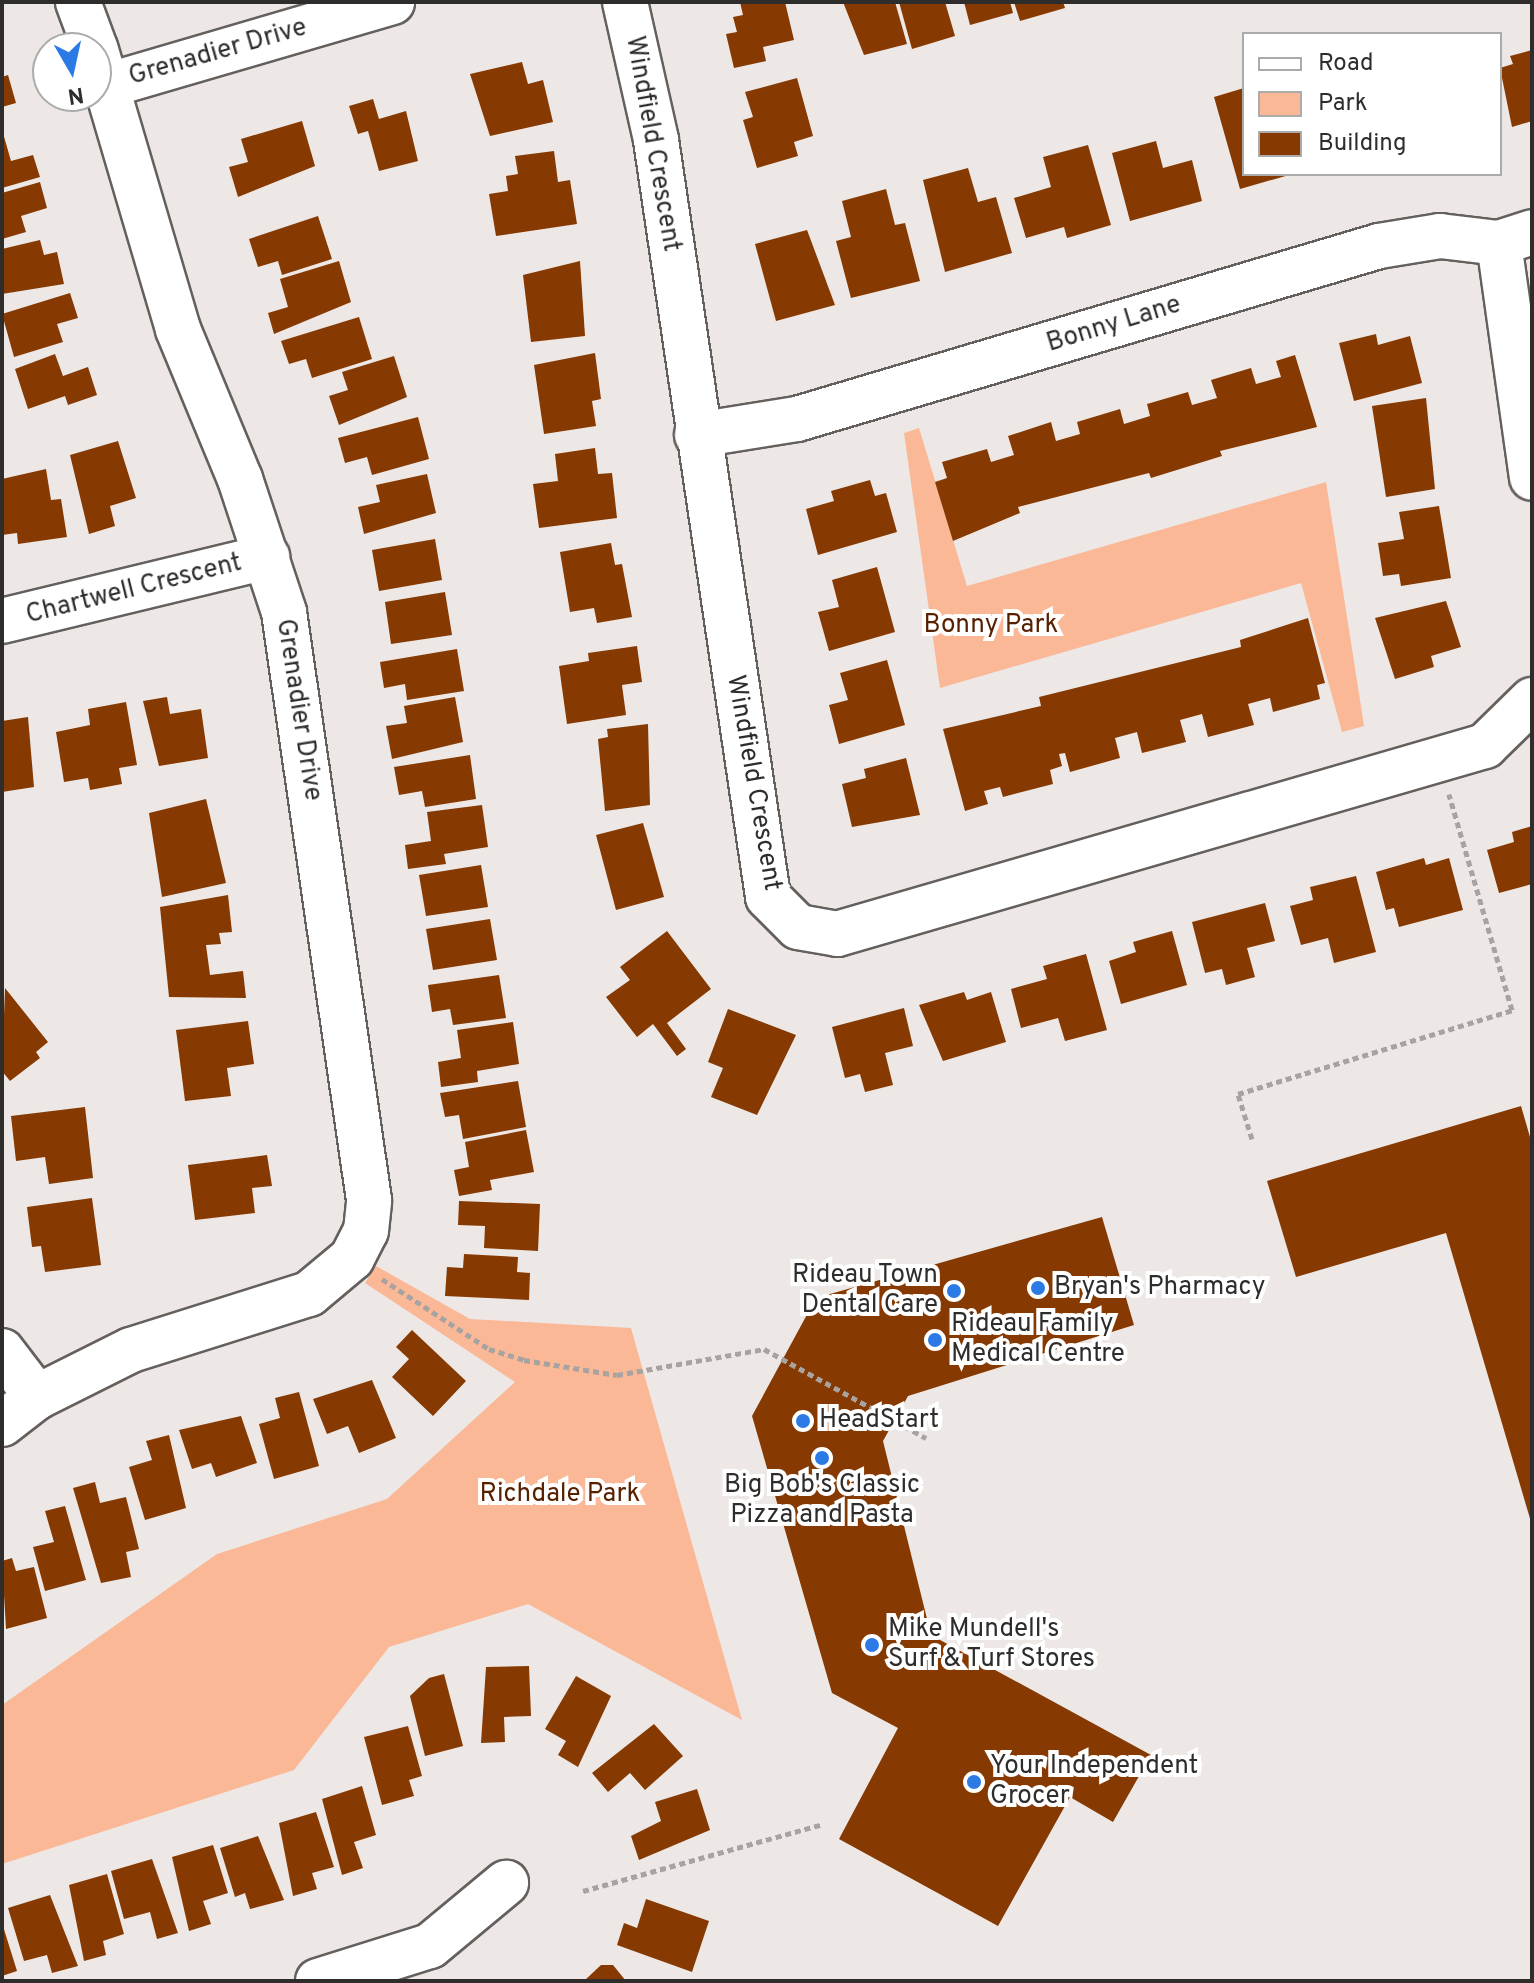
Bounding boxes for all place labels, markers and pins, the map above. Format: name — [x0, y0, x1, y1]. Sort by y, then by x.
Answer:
place label: Rideau Town Dental Care — [791, 1260, 938, 1322]
place label: Bryan's Pharmacy — [1054, 1272, 1266, 1304]
marker: Bryan's Pharmacy — [1029, 1279, 1047, 1297]
marker: Rideau Town Dental Care — [945, 1282, 963, 1300]
place label: Rideau Family Medical Centre — [951, 1309, 1125, 1370]
marker: Rideau Family Medical Centre — [926, 1331, 944, 1349]
place label: HeadStart — [819, 1405, 939, 1437]
marker: HeadStart — [794, 1412, 812, 1430]
marker: Big Bob's Classic Pizza and Pasta — [813, 1449, 831, 1467]
place label: Big Bob's Classic Pizza and Pasta — [724, 1470, 920, 1532]
place label: Mike Mundell's Surf & Turf Stores — [888, 1614, 1096, 1676]
marker: Mike Mundell's Surf & Turf Stores — [863, 1636, 881, 1654]
place label: Your Independent Grocer — [990, 1751, 1198, 1812]
marker: Your Independent Grocer — [965, 1773, 983, 1791]

